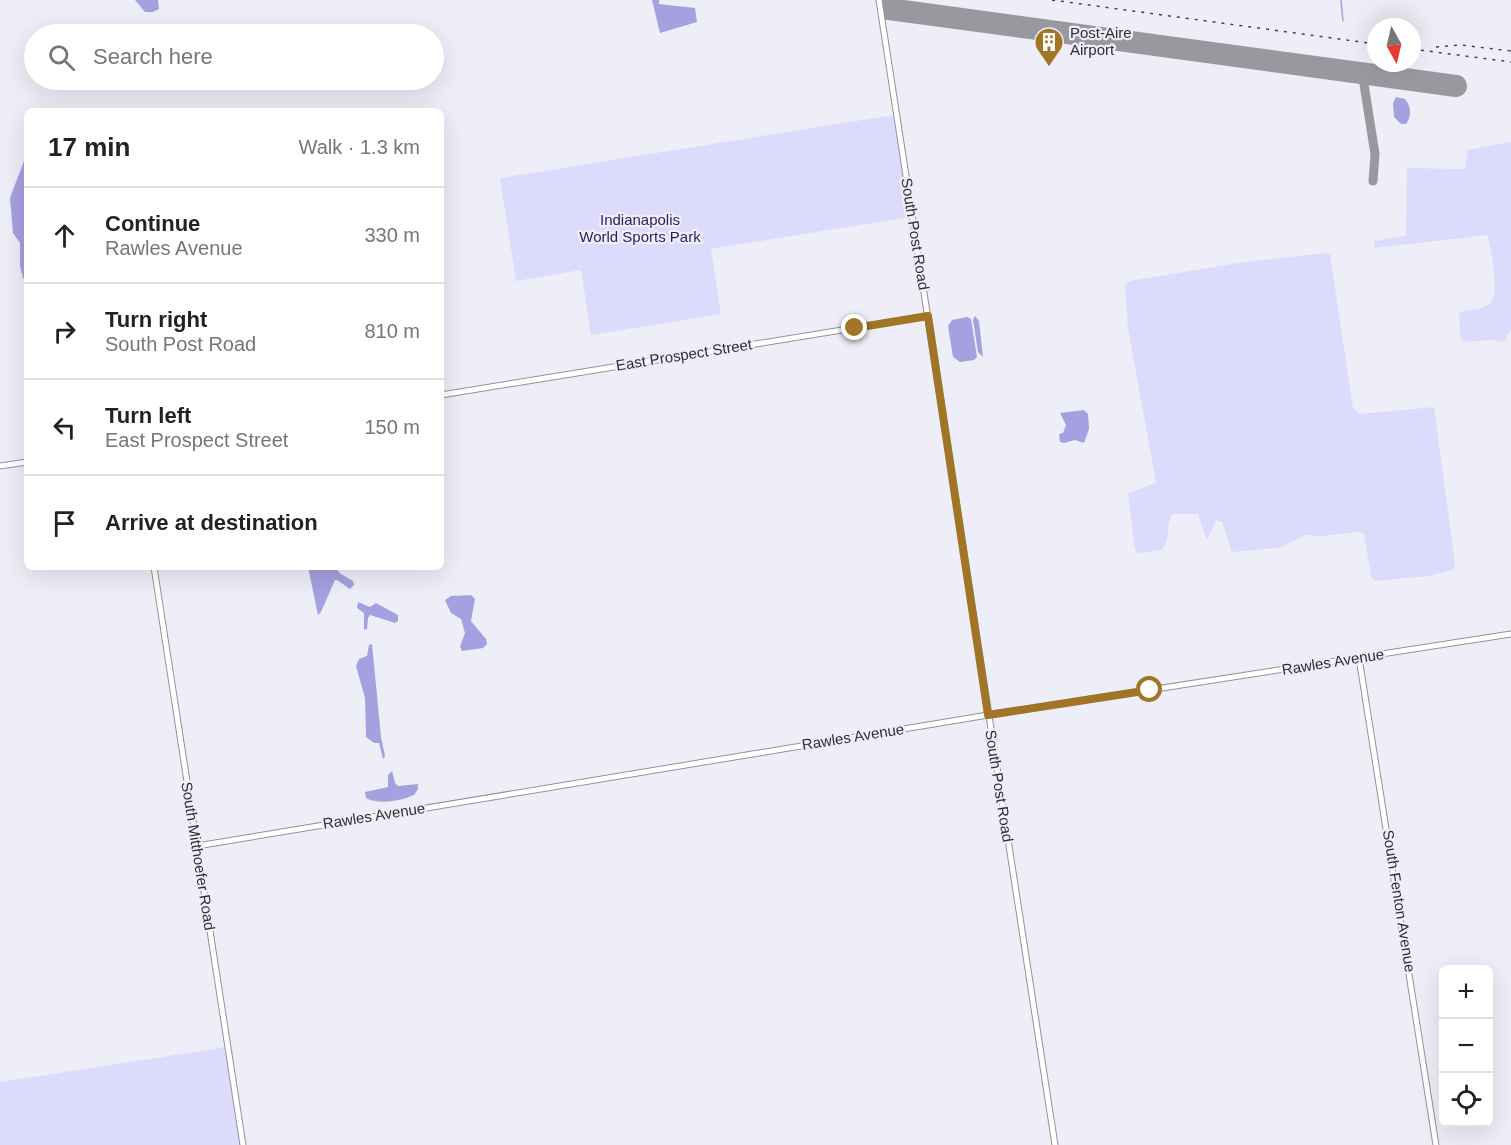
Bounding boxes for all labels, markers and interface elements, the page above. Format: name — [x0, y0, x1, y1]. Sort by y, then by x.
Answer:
north arrow — [1367, 18, 1421, 72]
search box — [24, 24, 444, 90]
place label: Post-Aire Airport — [1070, 24, 1132, 58]
building icon: Post-Aire Airport — [1033, 26, 1065, 68]
icon: search — [45, 41, 78, 74]
text: Search here — [93, 44, 213, 69]
text: 17 min — [48, 132, 130, 162]
text: Walk · 1.3 km — [299, 136, 420, 158]
street label: South Post Road — [898, 177, 933, 291]
text: Continue — [105, 211, 200, 236]
park label: Indianapolis World Sports Park — [579, 211, 701, 245]
icon: ahead — [48, 219, 81, 252]
text: 330 m — [364, 224, 420, 246]
text: Rawles Avenue — [105, 237, 243, 259]
text: Turn right — [105, 307, 207, 332]
route end — [841, 314, 867, 340]
icon: right — [48, 315, 81, 348]
text: 810 m — [364, 320, 420, 342]
text: South Post Road — [105, 333, 256, 355]
street label: East Prospect Street — [615, 335, 754, 374]
text: Turn left — [105, 403, 191, 428]
icon: left — [48, 411, 81, 444]
text: 150 m — [364, 416, 420, 438]
text: East Prospect Street — [105, 429, 288, 451]
icon: arrive — [48, 507, 81, 540]
text: Arrive at destination — [105, 510, 318, 535]
street label: Rawles Avenue — [1281, 645, 1385, 678]
route start — [1136, 676, 1162, 702]
street label: Rawles Avenue — [801, 720, 905, 753]
street label: South Post Road — [982, 729, 1017, 843]
street label: South Mitthoefer Road — [178, 780, 219, 931]
street label: Rawles Avenue — [322, 799, 426, 832]
street label: South Fenton Avenue — [1380, 828, 1419, 973]
map controls — [1439, 965, 1493, 1127]
button: + — [1439, 965, 1493, 1019]
button: − — [1439, 1019, 1493, 1073]
button: locate — [1439, 1073, 1493, 1127]

